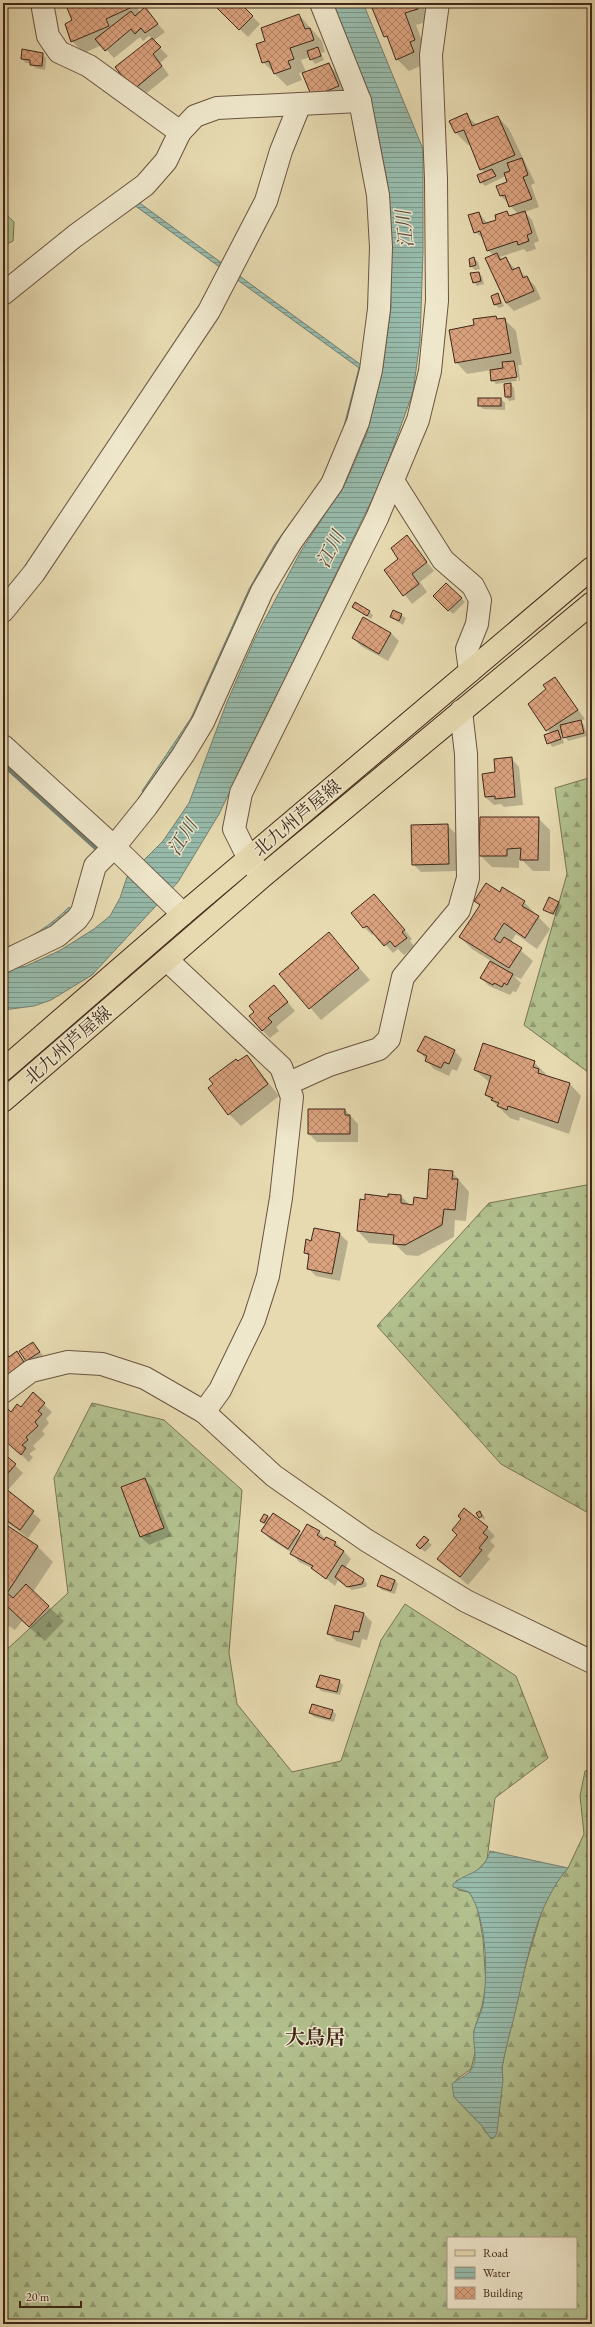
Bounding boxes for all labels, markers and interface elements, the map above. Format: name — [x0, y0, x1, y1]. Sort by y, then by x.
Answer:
water label: 江川 — [390, 207, 419, 249]
water label: 江川 — [311, 525, 351, 572]
street label: 北九州芦屋線 — [248, 774, 345, 861]
water label: 江川 — [162, 813, 204, 860]
street label: 北九州芦屋線 — [19, 1001, 116, 1089]
district label: 大鳥居 — [285, 2024, 345, 2050]
legend — [447, 2237, 577, 2309]
text: Road — [483, 2245, 509, 2261]
text: Water — [483, 2265, 510, 2281]
scale bar — [20, 2283, 81, 2309]
text: Building — [483, 2285, 524, 2301]
text: 20 m — [26, 2289, 50, 2305]

